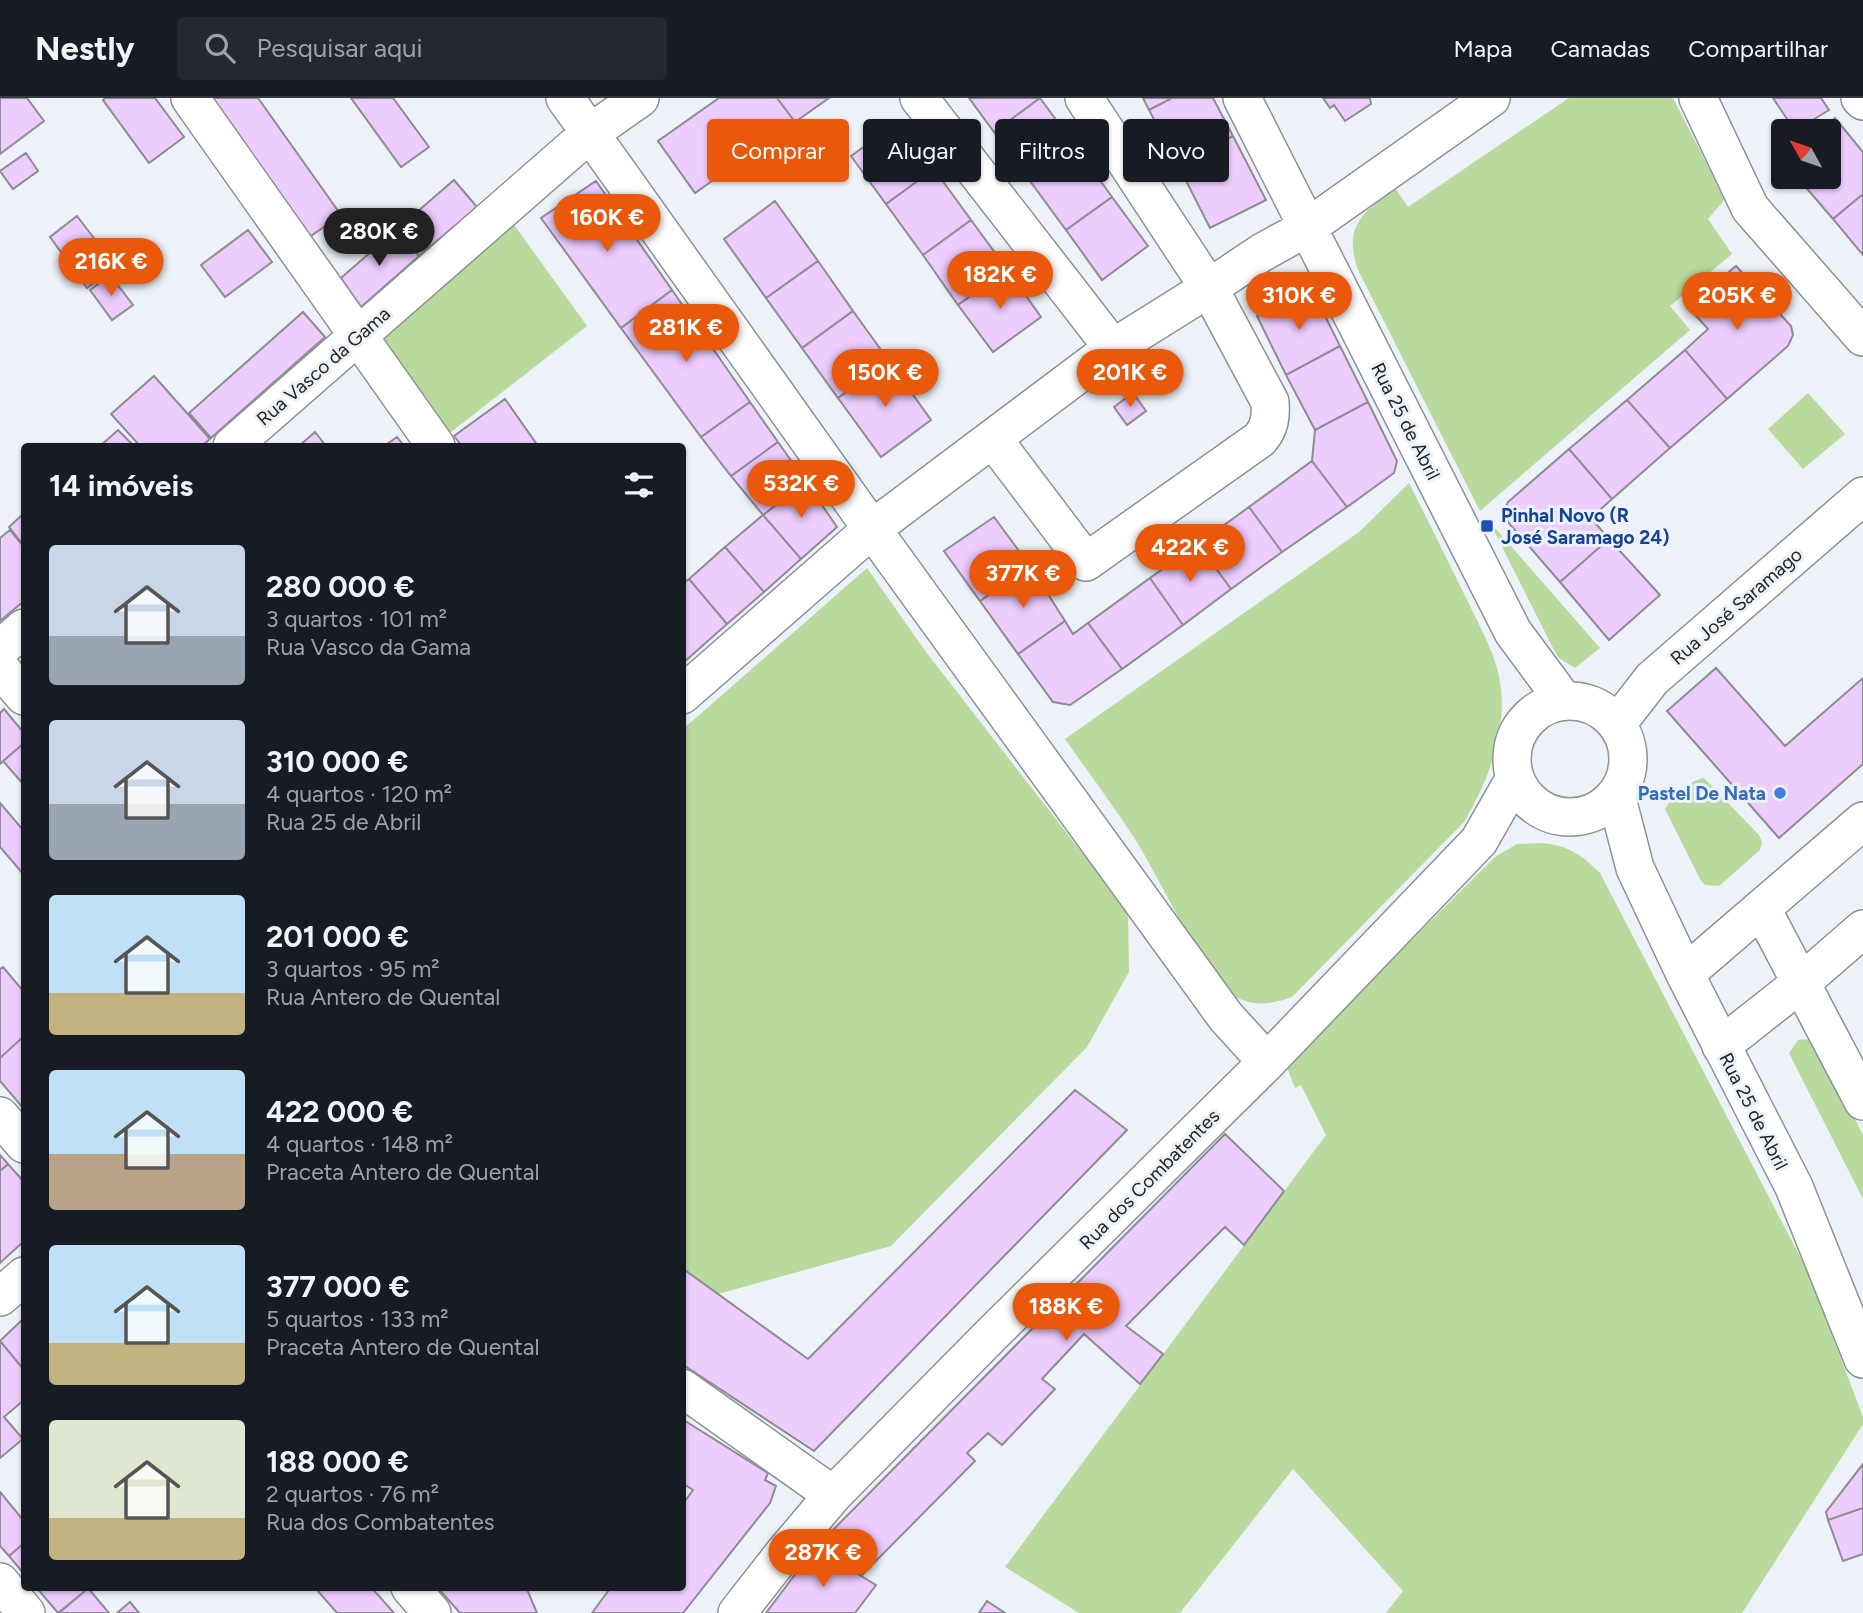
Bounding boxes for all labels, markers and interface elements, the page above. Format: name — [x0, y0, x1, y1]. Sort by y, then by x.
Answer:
search box — [177, 17, 667, 80]
text: Nestly — [35, 29, 135, 68]
icon: search — [201, 29, 239, 67]
text: Pesquisar aqui — [257, 32, 423, 64]
text: Mapa — [1453, 34, 1512, 63]
text: Camadas — [1550, 34, 1650, 63]
text: Compartilhar — [1688, 34, 1828, 63]
chip: Comprar — [707, 119, 849, 182]
chip: Alugar — [863, 119, 981, 182]
chip: Filtros — [995, 119, 1109, 182]
chip: Novo — [1123, 119, 1229, 182]
north arrow — [1771, 119, 1841, 189]
map controls — [1771, 119, 1841, 189]
pin: 160K € — [550, 194, 664, 254]
text: 160K € — [570, 203, 644, 231]
pin: 280K € — [322, 208, 436, 268]
text: 280K € — [339, 217, 419, 245]
pin: 216K € — [54, 238, 168, 298]
text: 216K € — [74, 247, 148, 275]
pin: 182K € — [943, 252, 1057, 311]
text: 182K € — [963, 260, 1037, 288]
pin: 310K € — [1242, 272, 1356, 332]
pin: 205K € — [1680, 272, 1794, 332]
text: 310K € — [1262, 281, 1336, 309]
text: 205K € — [1698, 281, 1776, 309]
street label: Rua Vasco da Gama — [252, 302, 395, 431]
pin: 281K € — [629, 304, 743, 364]
text: 281K € — [649, 313, 723, 341]
pin: 150K € — [828, 350, 942, 409]
pin: 201K € — [1073, 350, 1187, 409]
text: 150K € — [848, 358, 922, 386]
text: 201K € — [1093, 358, 1167, 386]
street label: Rua 25 de Abril — [1366, 359, 1445, 484]
pin: 532K € — [744, 460, 858, 520]
icon: filters — [620, 466, 658, 504]
text: 14 imóveis — [49, 467, 193, 504]
text: 532K € — [763, 469, 839, 497]
place label: Pinhal Novo (R José Saramago 24) — [1501, 504, 1669, 549]
marker: Pinhal Novo (R José Saramago 24) — [1479, 518, 1495, 534]
pin: 422K € — [1133, 524, 1247, 584]
text: 422K € — [1151, 533, 1229, 561]
street label: Rua José Saramago — [1666, 543, 1807, 670]
pin: 377K € — [966, 550, 1080, 610]
text: 377K € — [985, 559, 1061, 587]
text: 280 000 € — [266, 568, 415, 605]
icon: home — [105, 573, 189, 657]
text: 3 quartos · 101 m² — [266, 605, 447, 633]
text: Rua Vasco da Gama — [266, 633, 471, 661]
text: 310 000 € — [266, 743, 408, 780]
icon: home — [105, 748, 189, 832]
text: 4 quartos · 120 m² — [266, 780, 452, 808]
place label: Pastel De Nata — [1638, 782, 1766, 805]
marker: Pastel De Nata — [1772, 785, 1788, 801]
text: Rua 25 de Abril — [266, 808, 421, 836]
text: 201 000 € — [266, 918, 409, 955]
icon: home — [105, 923, 189, 1007]
text: 3 quartos · 95 m² — [266, 955, 440, 983]
text: Rua Antero de Quental — [266, 983, 500, 1011]
street label: Rua 25 de Abril — [1714, 1049, 1793, 1174]
text: 422 000 € — [266, 1093, 413, 1130]
icon: home — [105, 1098, 189, 1182]
street label: Rua dos Combatentes — [1074, 1104, 1224, 1254]
text: 4 quartos · 148 m² — [266, 1130, 453, 1158]
text: Praceta Antero de Quental — [266, 1158, 539, 1186]
text: 377 000 € — [266, 1268, 410, 1305]
icon: home — [105, 1273, 189, 1357]
pin: 188K € — [1009, 1284, 1123, 1343]
text: 188K € — [1029, 1292, 1103, 1320]
text: 5 quartos · 133 m² — [266, 1305, 449, 1333]
text: Praceta Antero de Quental — [266, 1333, 539, 1361]
text: 188 000 € — [266, 1443, 409, 1480]
icon: home — [105, 1448, 189, 1532]
text: 2 quartos · 76 m² — [266, 1480, 439, 1508]
text: Rua dos Combatentes — [266, 1508, 495, 1536]
pin: 287K € — [766, 1530, 880, 1589]
text: 287K € — [785, 1538, 861, 1566]

